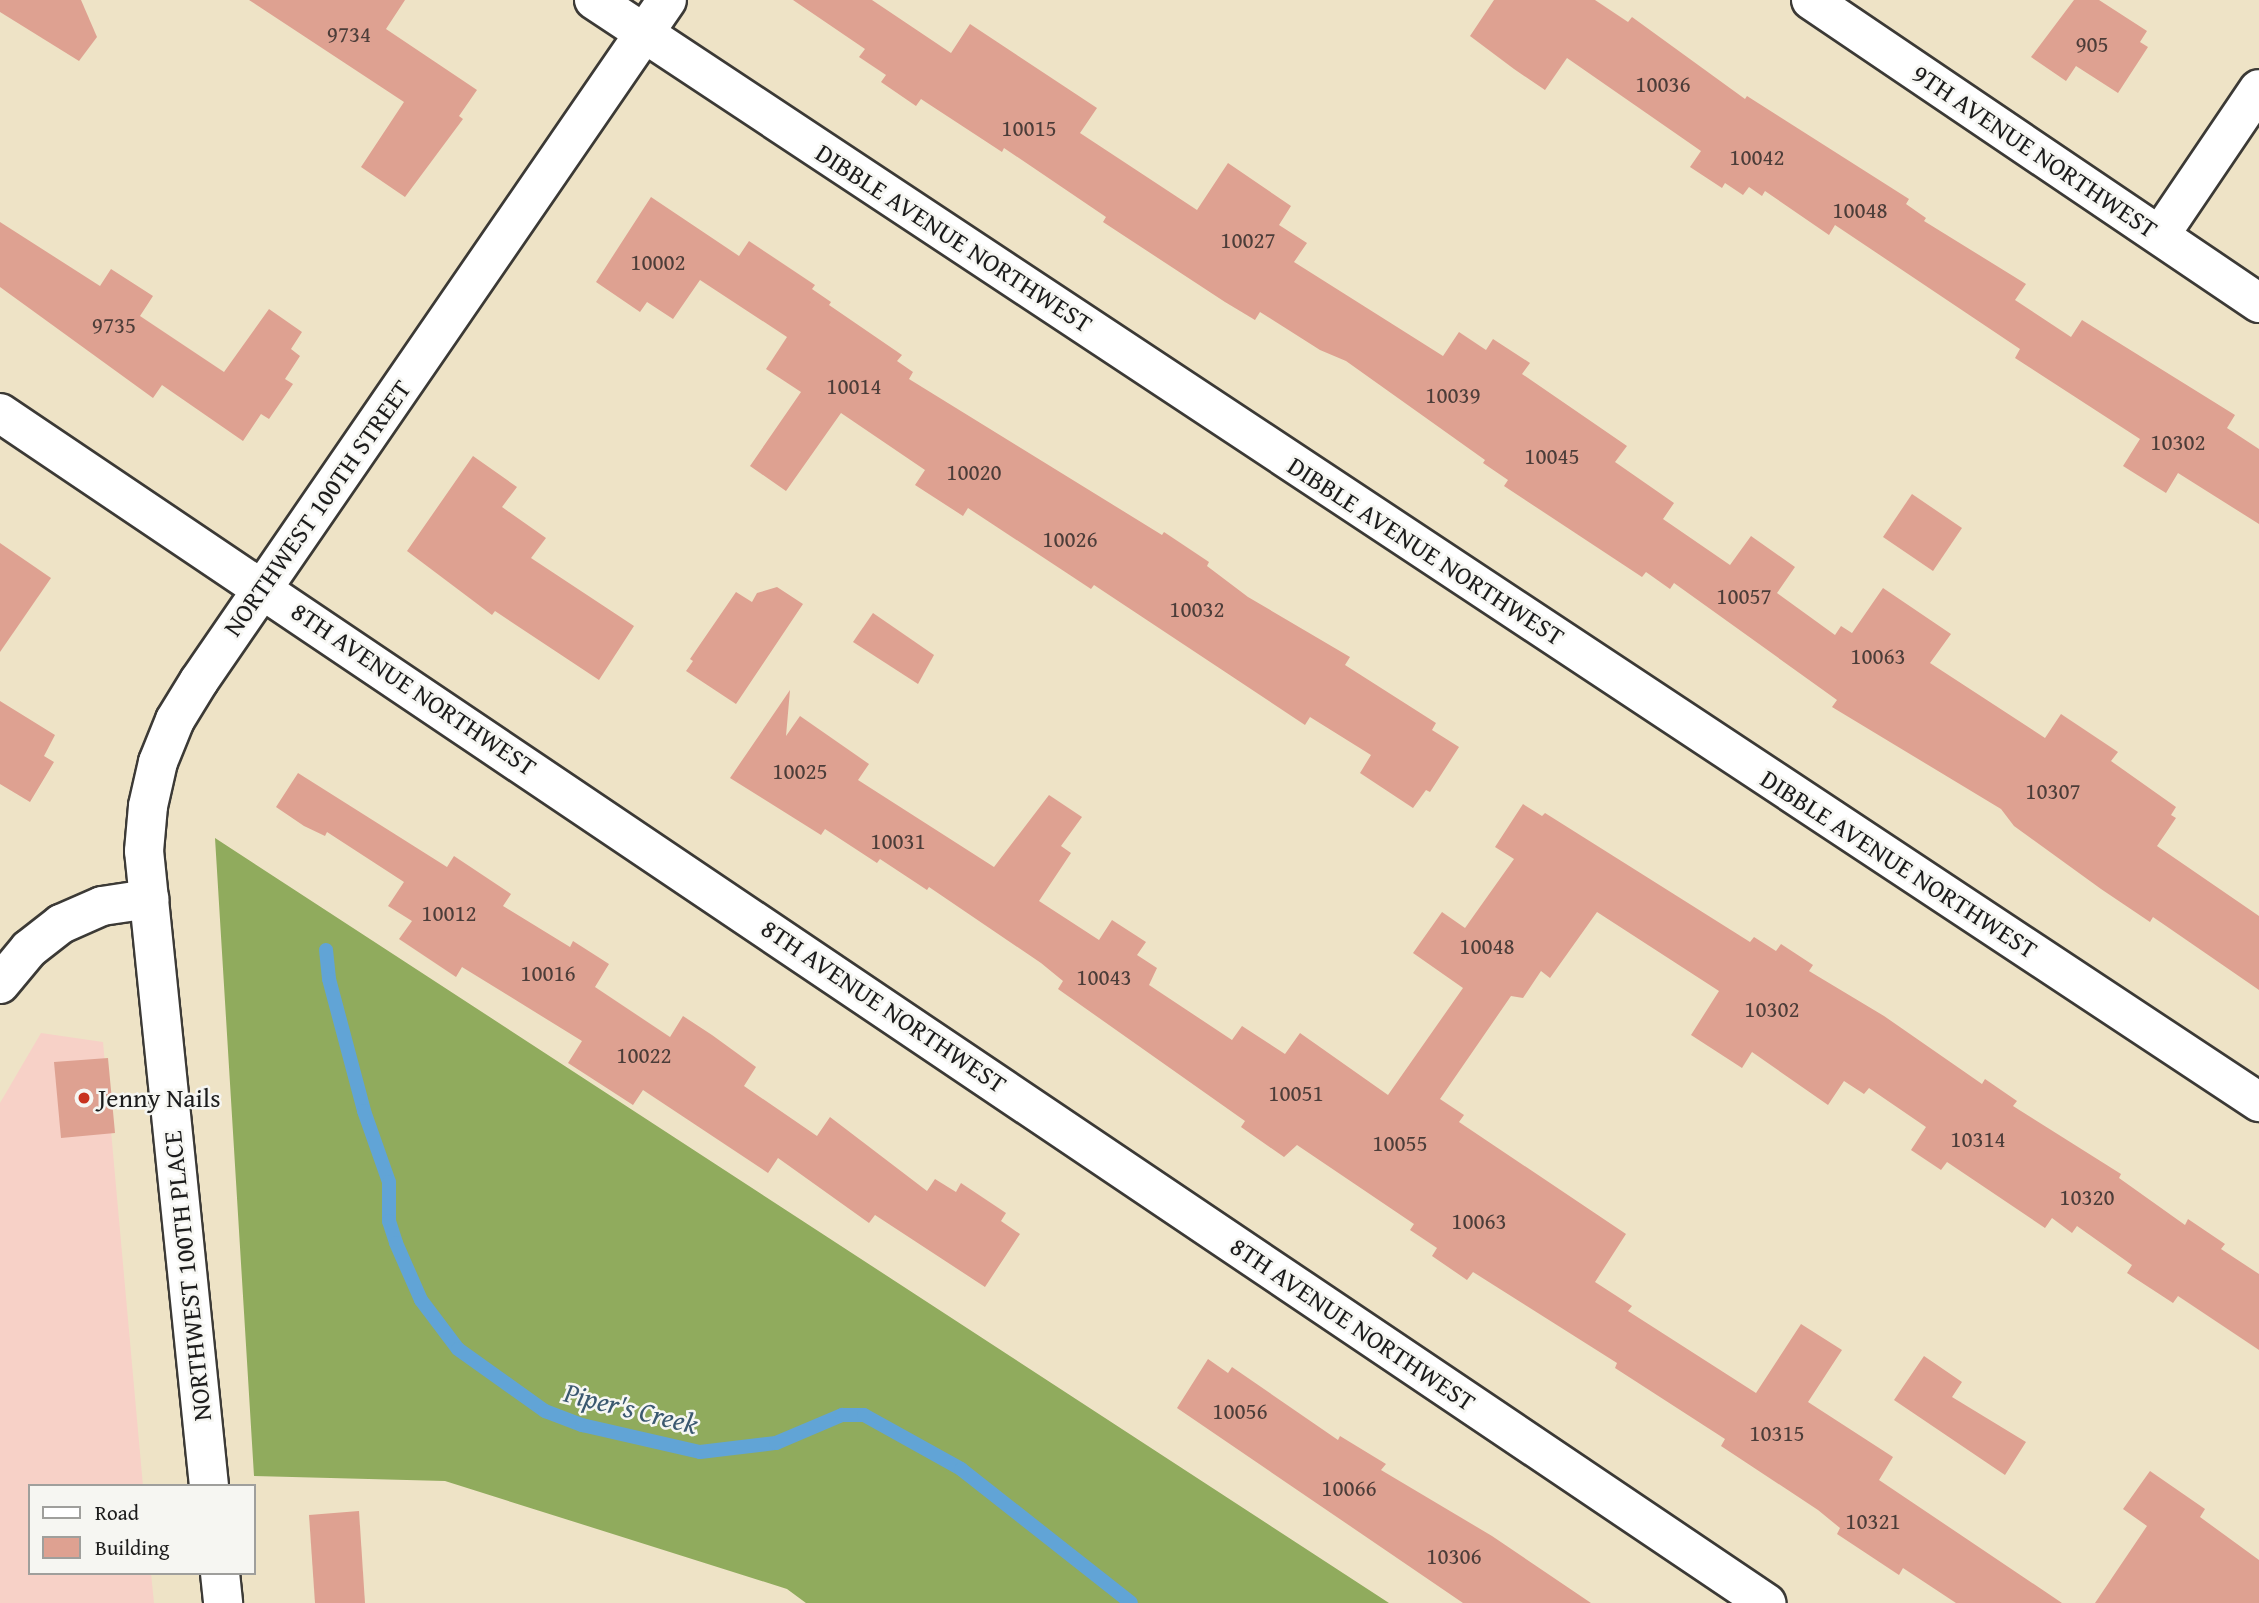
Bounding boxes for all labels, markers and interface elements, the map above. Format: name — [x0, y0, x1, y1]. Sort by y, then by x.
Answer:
house number: 9734 — [327, 20, 371, 48]
house number: 905 — [2075, 30, 2109, 58]
street label: 9TH AVENUE NORTHWEST — [1907, 57, 2163, 245]
house number: 10036 — [1635, 70, 1691, 98]
house number: 10015 — [1001, 114, 1057, 142]
street label: DIBBLE AVENUE NORTHWEST — [810, 137, 1098, 339]
house number: 10042 — [1729, 143, 1785, 171]
house number: 10048 — [1832, 196, 1888, 224]
house number: 10027 — [1220, 226, 1276, 254]
house number: 10002 — [630, 248, 686, 276]
house number: 9735 — [92, 311, 136, 339]
house number: 10014 — [826, 372, 882, 400]
street label: NORTHWEST 100TH STREET — [217, 374, 417, 642]
house number: 10039 — [1425, 381, 1481, 409]
house number: 10302 — [2150, 428, 2206, 456]
house number: 10045 — [1524, 442, 1580, 470]
street label: DIBBLE AVENUE NORTHWEST — [1282, 450, 1570, 652]
house number: 10020 — [946, 458, 1002, 486]
house number: 10026 — [1042, 525, 1098, 553]
house number: 10057 — [1716, 582, 1772, 610]
street label: 8TH AVENUE NORTHWEST — [286, 595, 542, 783]
house number: 10032 — [1169, 595, 1225, 623]
house number: 10063 — [1850, 642, 1906, 670]
house number: 10025 — [772, 757, 828, 785]
street label: DIBBLE AVENUE NORTHWEST — [1755, 763, 2043, 965]
house number: 10307 — [2025, 777, 2081, 805]
house number: 10031 — [870, 827, 926, 855]
house number: 10012 — [421, 899, 477, 927]
street label: 8TH AVENUE NORTHWEST — [756, 912, 1012, 1100]
house number: 10048 — [1459, 932, 1515, 960]
house number: 10016 — [520, 959, 576, 987]
house number: 10043 — [1076, 963, 1132, 991]
house number: 10302 — [1744, 995, 1800, 1023]
house number: 10022 — [616, 1041, 672, 1069]
house number: 10051 — [1268, 1079, 1324, 1107]
place label: Jenny Nails — [98, 1082, 220, 1114]
marker: Jenny Nails — [76, 1090, 92, 1106]
house number: 10314 — [1950, 1125, 2006, 1153]
street label: NORTHWEST 100TH PLACE — [156, 1129, 218, 1423]
house number: 10055 — [1372, 1129, 1428, 1157]
house number: 10320 — [2059, 1183, 2115, 1211]
house number: 10063 — [1451, 1207, 1507, 1235]
street label: 8TH AVENUE NORTHWEST — [1225, 1230, 1481, 1418]
water label: Piper's Creek — [561, 1375, 701, 1441]
house number: 10056 — [1212, 1397, 1268, 1425]
house number: 10315 — [1749, 1419, 1805, 1447]
house number: 10066 — [1321, 1474, 1377, 1502]
legend — [28, 1484, 256, 1575]
text: Road — [95, 1497, 139, 1528]
house number: 10321 — [1845, 1507, 1901, 1535]
text: Building — [95, 1532, 169, 1563]
house number: 10306 — [1426, 1542, 1482, 1570]

